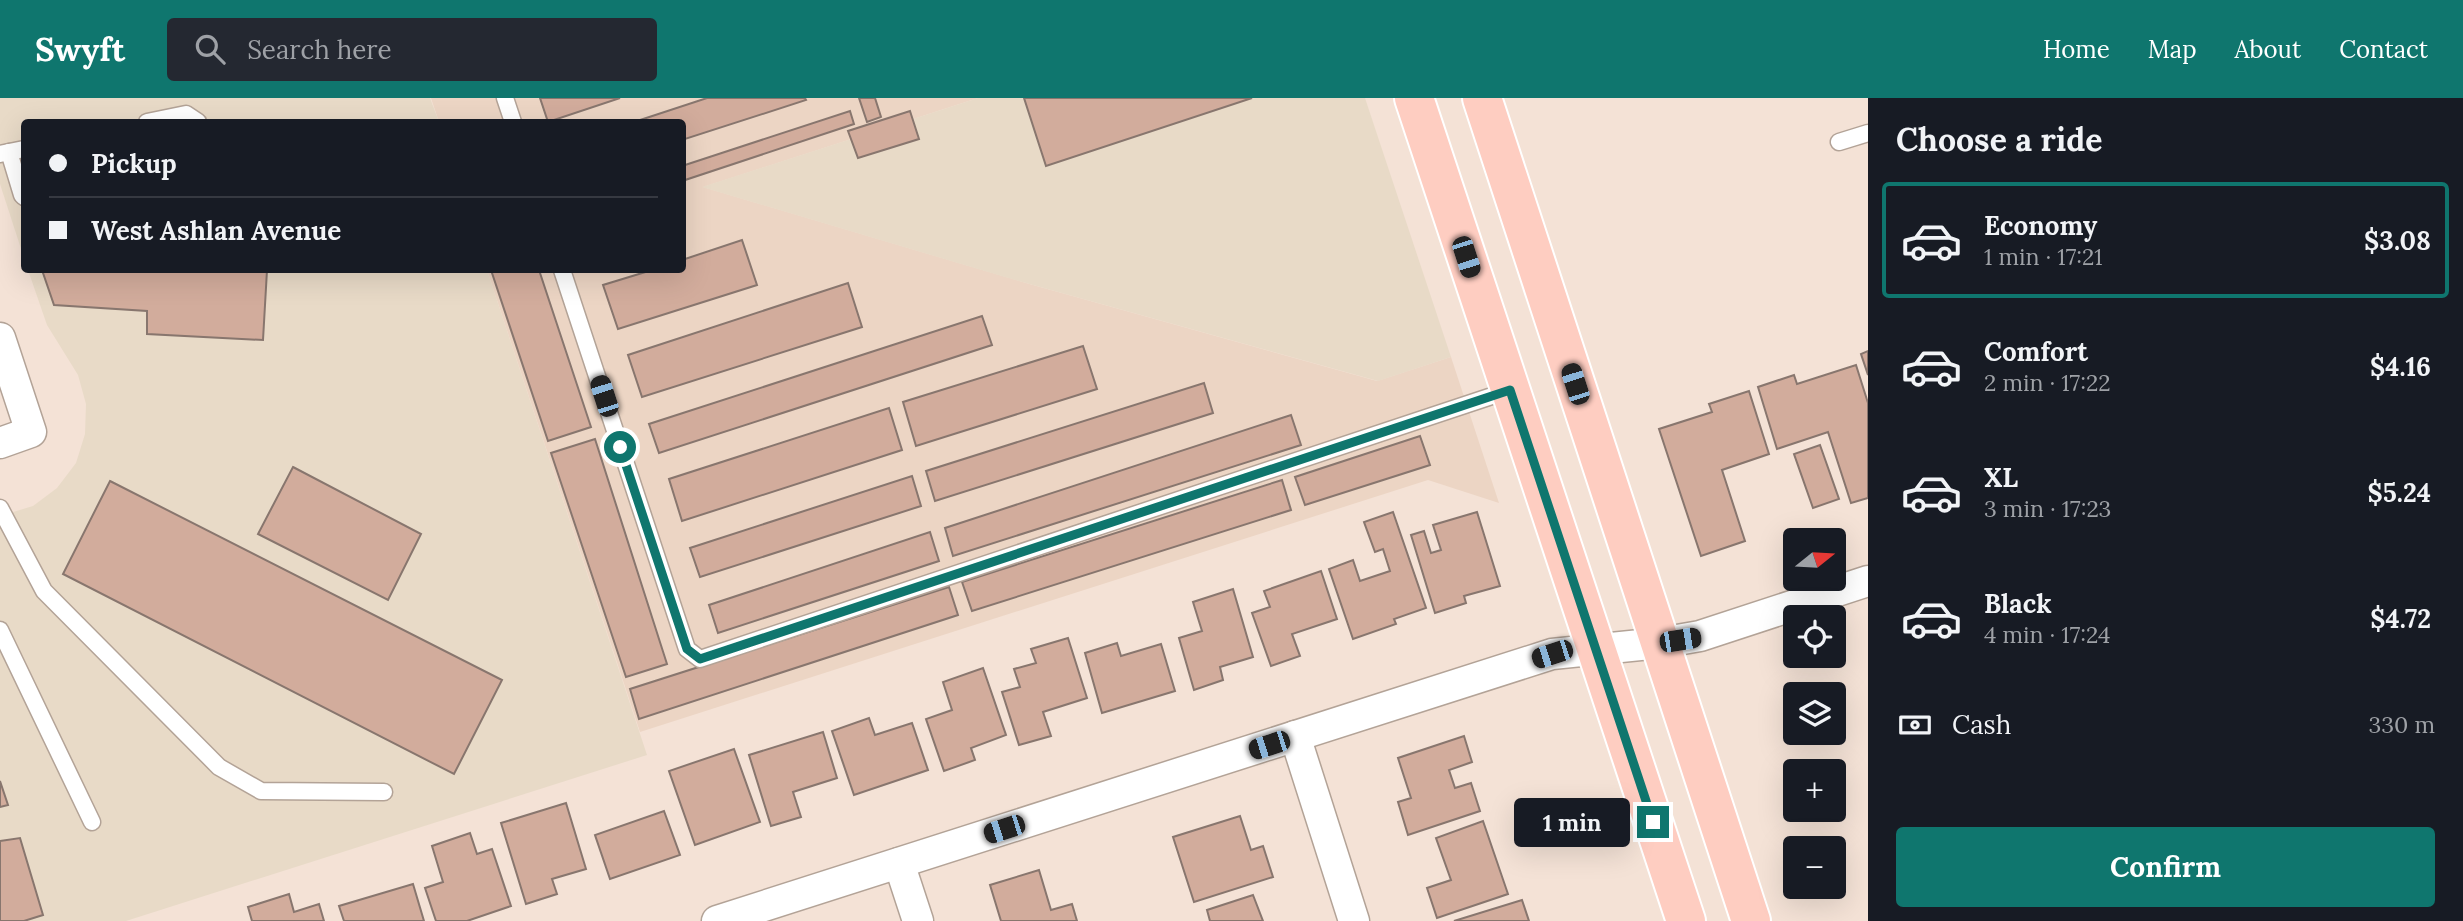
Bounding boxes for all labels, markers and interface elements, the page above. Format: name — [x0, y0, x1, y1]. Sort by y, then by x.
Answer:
search box — [167, 18, 657, 81]
text: Swyft — [35, 28, 125, 70]
icon: search — [191, 30, 229, 68]
text: Search here — [247, 33, 391, 66]
text: Home — [2043, 34, 2110, 65]
text: Map — [2148, 34, 2197, 65]
text: About — [2235, 34, 2301, 65]
text: Contact — [2339, 34, 2428, 65]
text: Choose a ride — [1896, 119, 2103, 160]
text: Pickup — [91, 147, 177, 180]
icon: car — [1900, 209, 1963, 272]
text: Economy — [1984, 209, 2097, 242]
text: West Ashlan Avenue — [91, 214, 341, 247]
text: $3.08 — [2364, 224, 2431, 257]
car — [1450, 234, 1483, 280]
text: 1 min · 17:21 — [1984, 242, 2103, 271]
icon: car — [1900, 335, 1963, 398]
text: Comfort — [1984, 335, 2088, 368]
text: $4.16 — [2370, 350, 2431, 383]
car — [1559, 361, 1592, 407]
text: 2 min · 17:22 — [1984, 368, 2111, 397]
car — [588, 373, 621, 419]
route start — [604, 431, 636, 463]
icon: car — [1900, 461, 1963, 524]
text: XL — [1984, 461, 2018, 494]
text: $5.24 — [2368, 476, 2431, 509]
text: 3 min · 17:23 — [1984, 494, 2111, 523]
north arrow — [1783, 528, 1846, 592]
map controls — [1783, 528, 1846, 899]
icon: car — [1900, 587, 1963, 650]
text: Black — [1984, 587, 2052, 620]
text: $4.72 — [2370, 602, 2431, 635]
button: locate — [1783, 605, 1846, 668]
text: 4 min · 17:24 — [1984, 620, 2110, 649]
car — [1658, 626, 1703, 654]
car — [1529, 638, 1576, 670]
button: layers — [1783, 682, 1846, 745]
icon: cash — [1896, 706, 1934, 744]
text: Cash — [1952, 708, 2011, 741]
text: 330 m — [2368, 710, 2435, 739]
car — [1246, 729, 1293, 761]
button: + — [1783, 759, 1846, 822]
callout: 1 min — [1513, 798, 1628, 846]
route end — [1637, 806, 1669, 838]
text: 1 min — [1543, 808, 1601, 837]
car — [981, 813, 1028, 845]
button: Confirm — [1896, 827, 2435, 907]
button: − — [1783, 836, 1846, 899]

